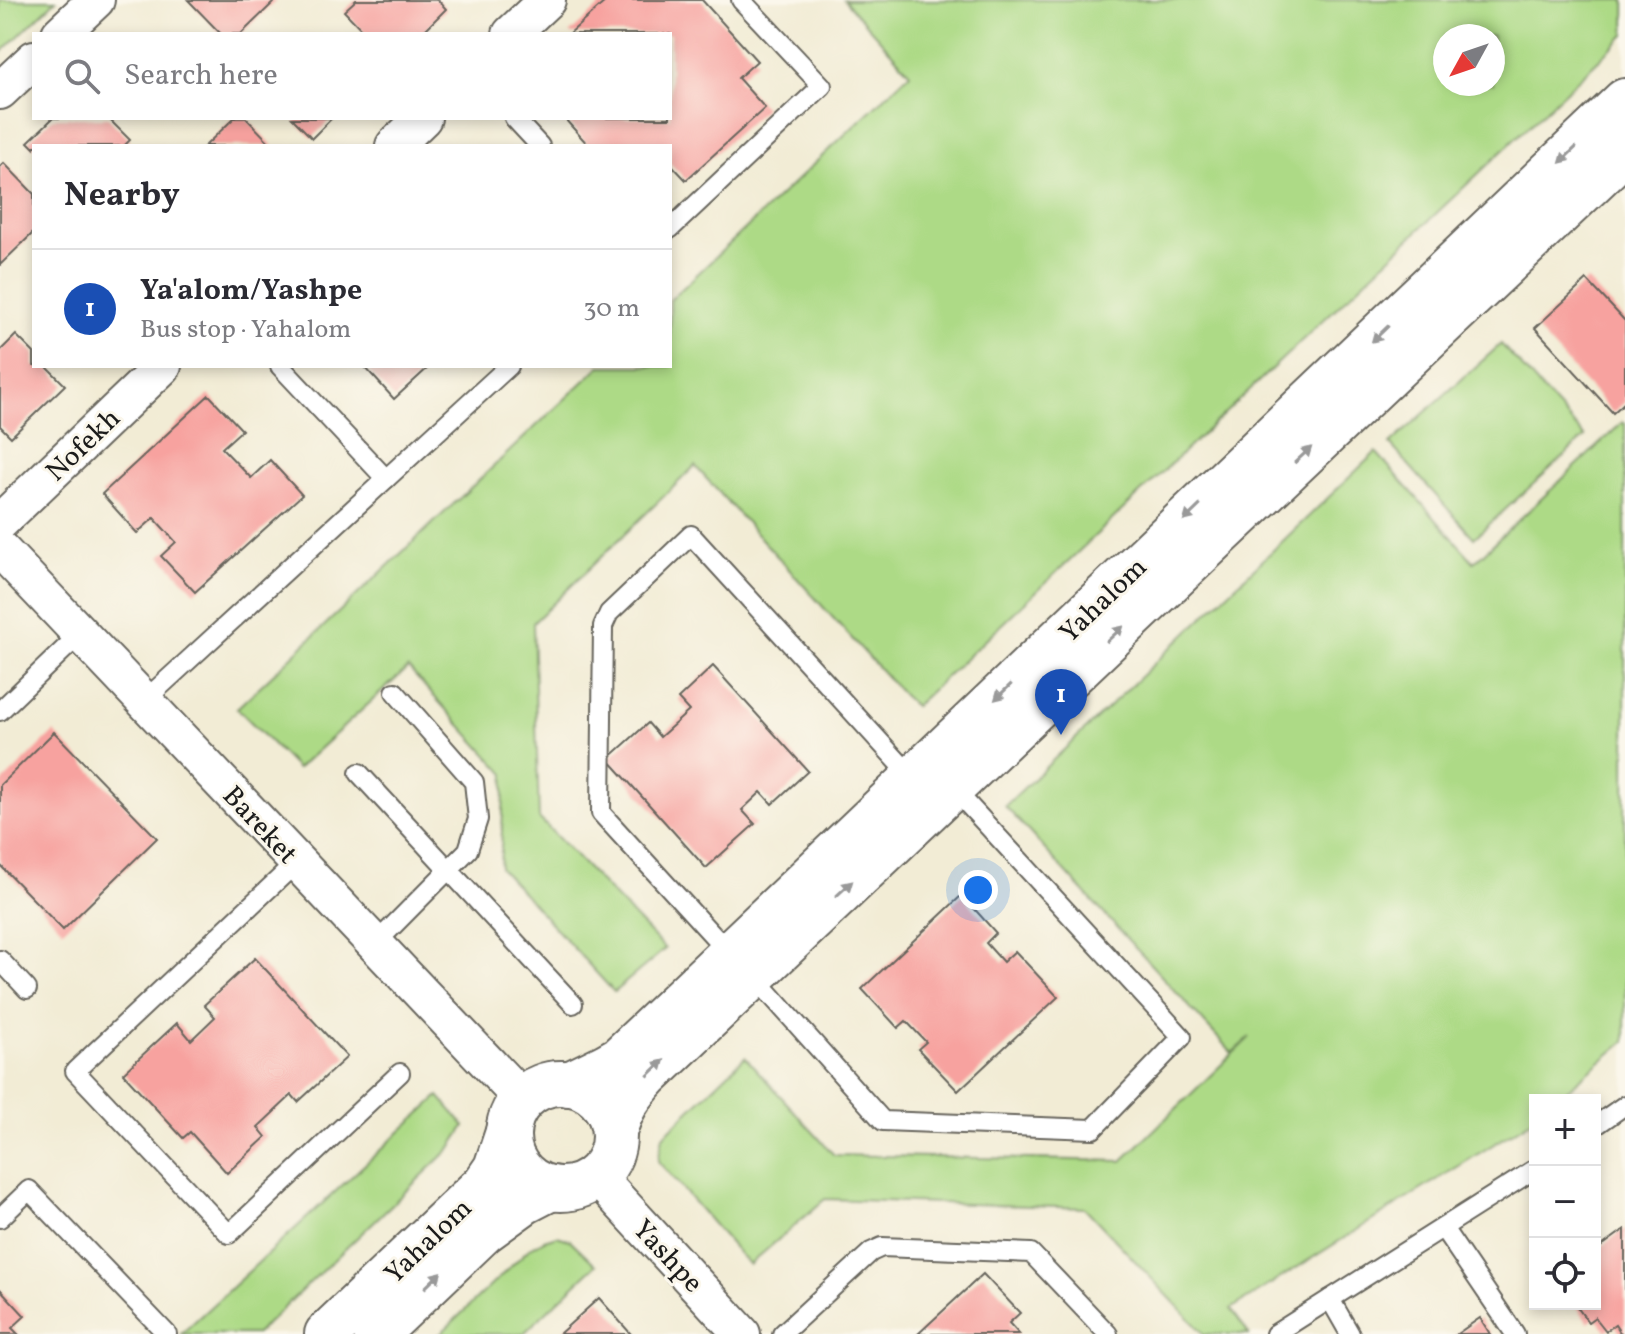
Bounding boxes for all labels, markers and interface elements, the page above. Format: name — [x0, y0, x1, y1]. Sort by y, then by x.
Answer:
north arrow — [1433, 24, 1505, 96]
search box — [32, 32, 672, 120]
icon: search — [60, 54, 104, 98]
text: Search here — [124, 55, 278, 97]
one-way arrow — [1559, 145, 1578, 163]
text: Nearby — [64, 173, 180, 220]
text: Ya'alom/Yashpe — [140, 270, 362, 312]
text: 1 — [85, 291, 95, 327]
text: 30 m — [583, 291, 640, 327]
text: Bus stop · Yahalom — [140, 312, 351, 348]
one-way arrow — [1371, 324, 1390, 343]
street label: Nofekh — [38, 400, 130, 491]
one-way arrow — [1294, 446, 1313, 464]
one-way arrow — [1183, 504, 1202, 522]
street label: Yahalom — [1051, 549, 1156, 652]
one-way arrow — [1105, 625, 1124, 643]
pin: 1 — [1035, 669, 1087, 735]
one-way arrow — [994, 683, 1013, 701]
street label: Bareket — [213, 778, 306, 874]
your location — [958, 870, 998, 910]
one-way arrow — [835, 881, 854, 899]
one-way arrow — [646, 1060, 665, 1078]
map controls — [1529, 1094, 1601, 1310]
button: + — [1529, 1094, 1601, 1166]
button: − — [1529, 1166, 1601, 1238]
street label: Yahalom — [376, 1190, 481, 1293]
street label: Yashpe — [623, 1211, 711, 1302]
button: locate — [1529, 1238, 1601, 1310]
one-way arrow — [423, 1271, 442, 1289]

